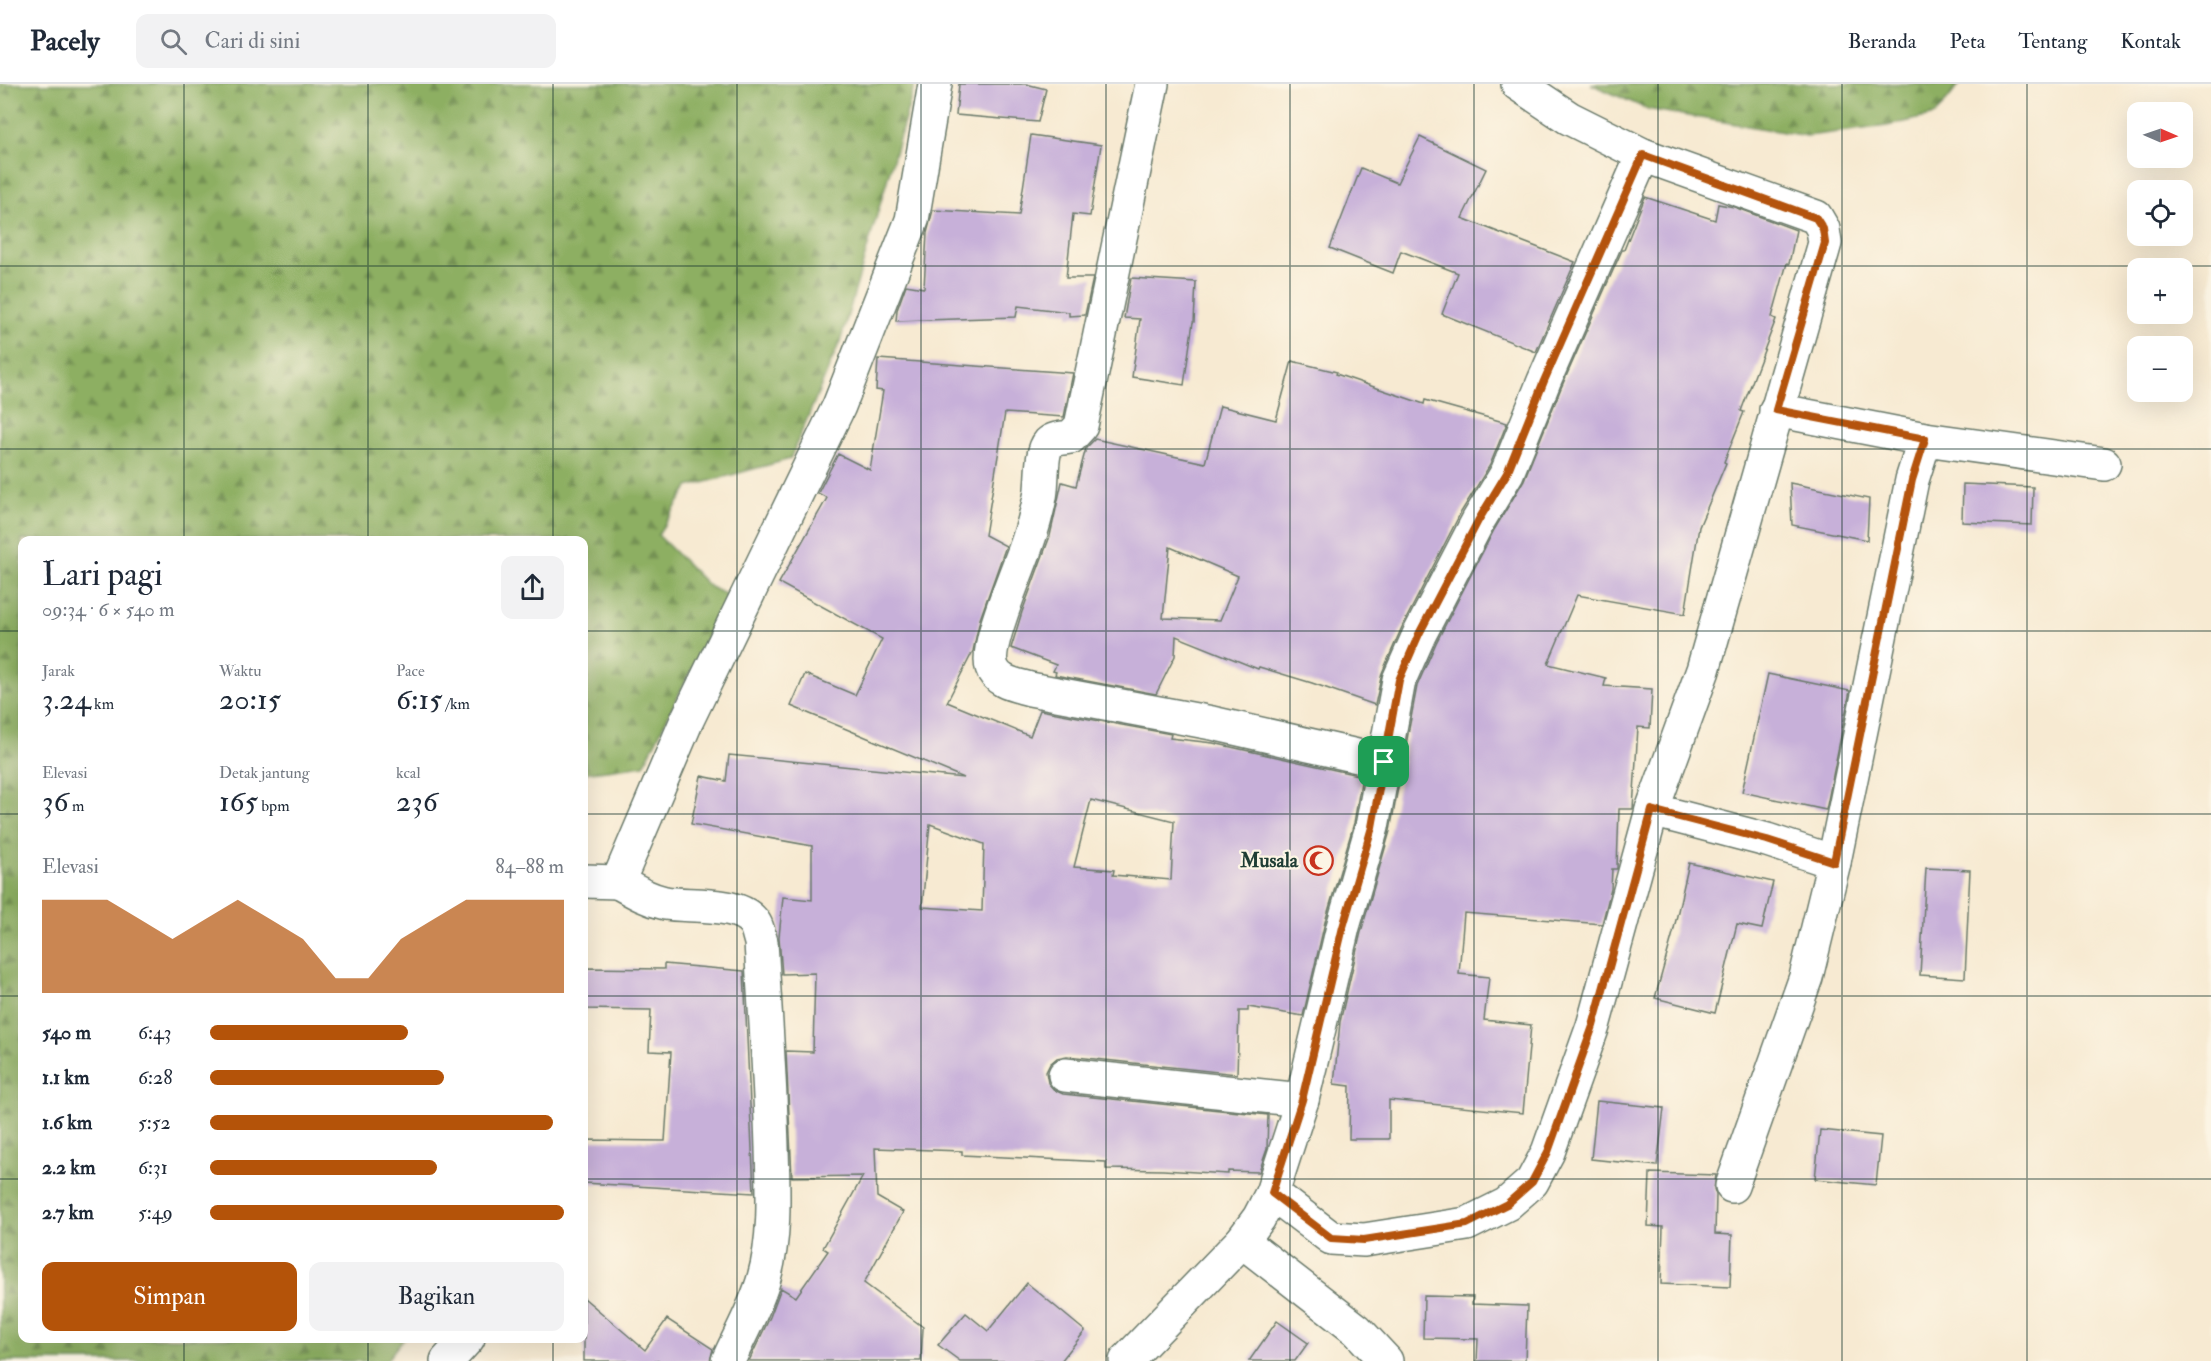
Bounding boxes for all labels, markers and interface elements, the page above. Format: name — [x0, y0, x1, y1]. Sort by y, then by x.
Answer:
search box — [136, 14, 556, 68]
text: Pacely — [30, 24, 100, 59]
icon: search — [157, 25, 190, 58]
text: Cari di sini — [205, 27, 300, 55]
text: Beranda — [1848, 28, 1916, 55]
text: Peta — [1949, 28, 1985, 55]
text: Tentang — [2018, 28, 2087, 55]
text: Kontak — [2120, 28, 2181, 55]
north arrow — [2127, 102, 2193, 168]
map controls — [2127, 102, 2193, 402]
button: locate — [2127, 180, 2193, 246]
button: + — [2127, 258, 2193, 324]
button: − — [2127, 336, 2193, 402]
text: Lari pagi — [42, 554, 163, 595]
button: share — [501, 556, 564, 619]
text: 09:34 · 6 × 540 m — [42, 597, 175, 622]
text: Jarak — [42, 661, 75, 681]
text: Waktu — [219, 661, 261, 681]
text: Pace — [396, 661, 425, 681]
text: 3.24 — [42, 681, 91, 718]
text: 20:15 — [219, 681, 281, 718]
text: 6:15 — [396, 681, 442, 718]
text: km — [91, 694, 114, 714]
text: /km — [442, 694, 470, 714]
pin — [1358, 736, 1409, 787]
icon: arrive — [1367, 745, 1400, 778]
text: Elevasi — [42, 763, 87, 783]
text: Detak jantung — [219, 763, 310, 783]
text: kcal — [396, 763, 421, 783]
text: 36 — [42, 783, 69, 820]
text: 165 — [219, 783, 258, 820]
text: 236 — [396, 783, 438, 820]
text: m — [69, 796, 84, 816]
text: bpm — [258, 796, 290, 816]
mosque icon: Musala — [1303, 844, 1335, 876]
place label: Musala — [1239, 848, 1299, 873]
text: Elevasi — [42, 854, 99, 879]
text: 84–88 m — [495, 854, 564, 879]
text: 540 m — [42, 1020, 91, 1045]
text: 6:43 — [138, 1020, 172, 1045]
text: 1.1 km — [42, 1065, 89, 1090]
text: 6:28 — [138, 1065, 173, 1090]
text: 1.6 km — [42, 1110, 92, 1135]
text: 5:52 — [138, 1110, 171, 1135]
text: 2.2 km — [42, 1155, 95, 1180]
text: 6:31 — [138, 1155, 168, 1180]
text: 2.7 km — [42, 1200, 94, 1225]
text: 5:49 — [138, 1200, 173, 1225]
button: Simpan — [42, 1262, 297, 1331]
button: Bagikan — [309, 1262, 564, 1331]

